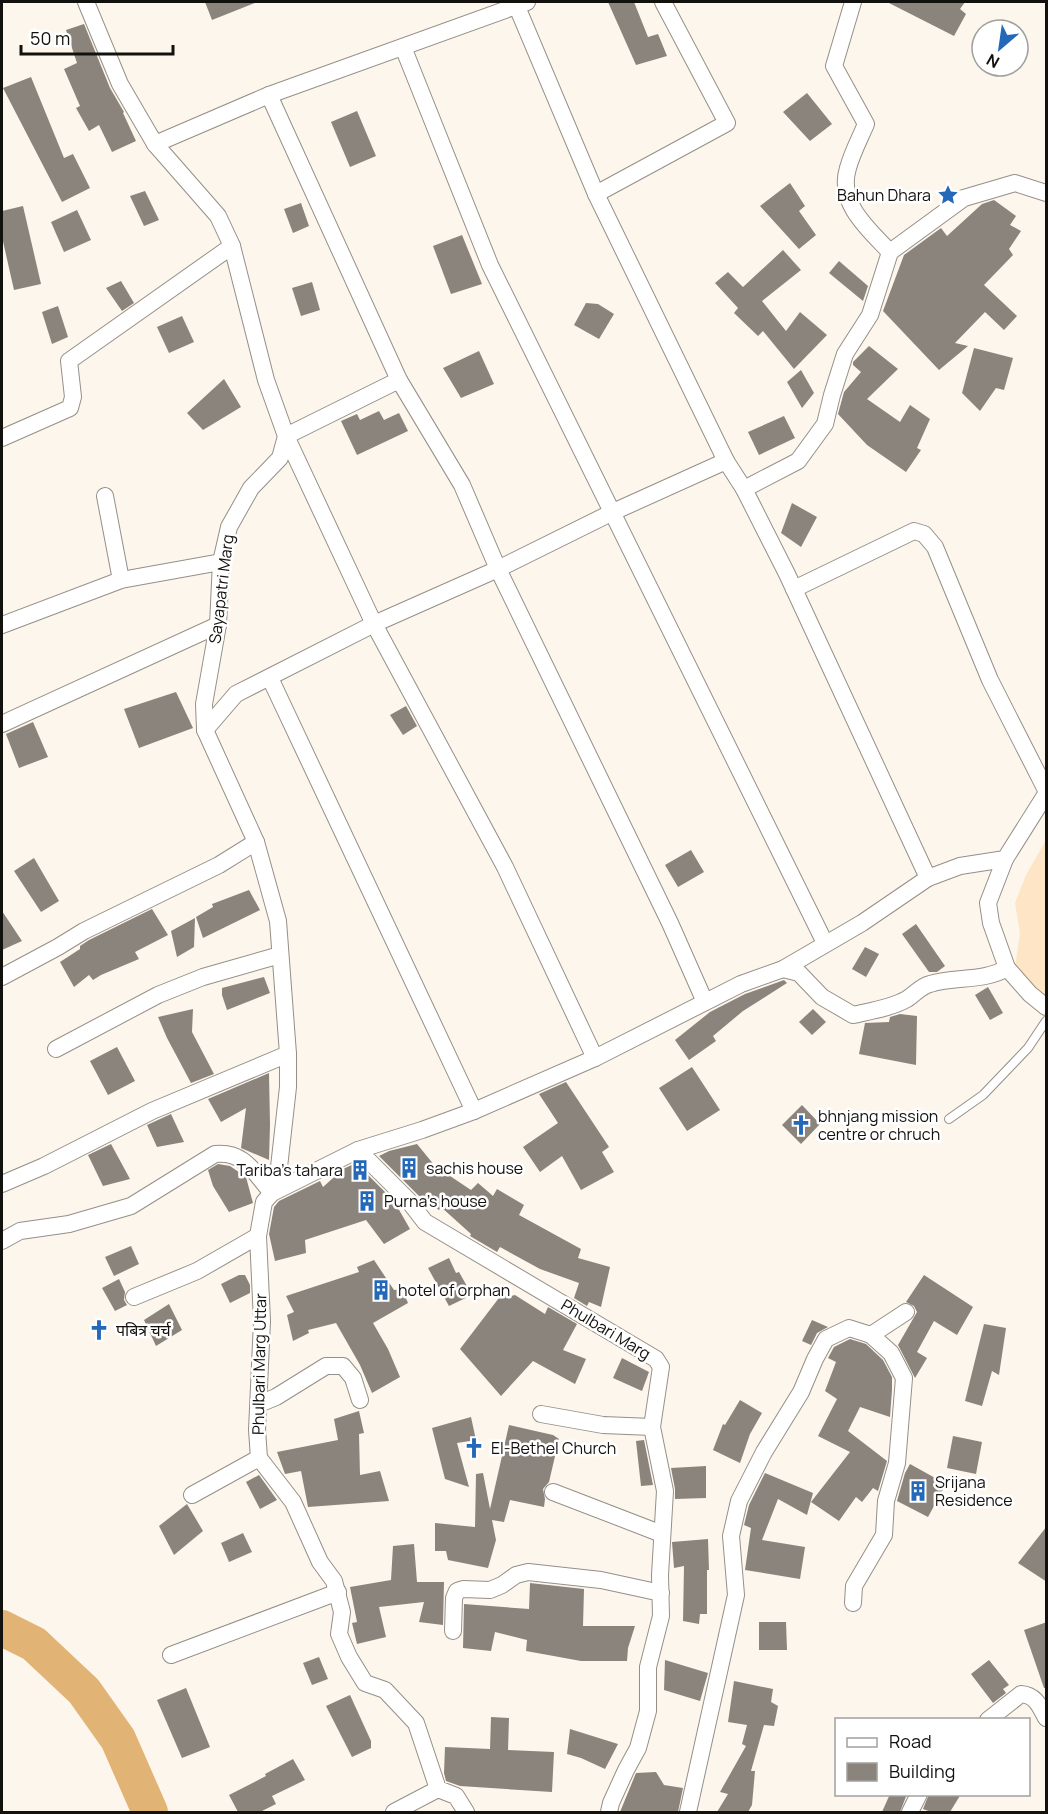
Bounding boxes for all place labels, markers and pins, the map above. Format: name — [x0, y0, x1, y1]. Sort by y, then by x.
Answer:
place icon: Bahun Dhara — [936, 183, 960, 207]
place label: Bahun Dhara — [837, 184, 931, 206]
place label: bhnjang mission centre or chruch — [818, 1105, 940, 1145]
church icon: bhnjang mission centre or chruch — [789, 1113, 813, 1137]
building icon: sachis house — [397, 1156, 421, 1180]
place label: sachis house — [426, 1157, 523, 1179]
building icon: Tariba's tahara — [348, 1158, 372, 1182]
place label: Tariba's tahara — [236, 1159, 343, 1181]
building icon: Purna's house — [355, 1189, 379, 1213]
place label: Purna's house — [384, 1190, 487, 1212]
building icon: hotel of orphan — [369, 1278, 393, 1302]
place label: hotel of orphan — [398, 1279, 510, 1301]
church icon: पबित्र चर्च — [87, 1318, 111, 1342]
place label: पबित्र चर्च — [116, 1319, 172, 1341]
church icon: El-Bethel Church — [462, 1436, 486, 1460]
place label: El-Bethel Church — [491, 1437, 616, 1459]
place label: Srijana Residence — [935, 1471, 1013, 1511]
building icon: Srijana Residence — [906, 1479, 930, 1503]

